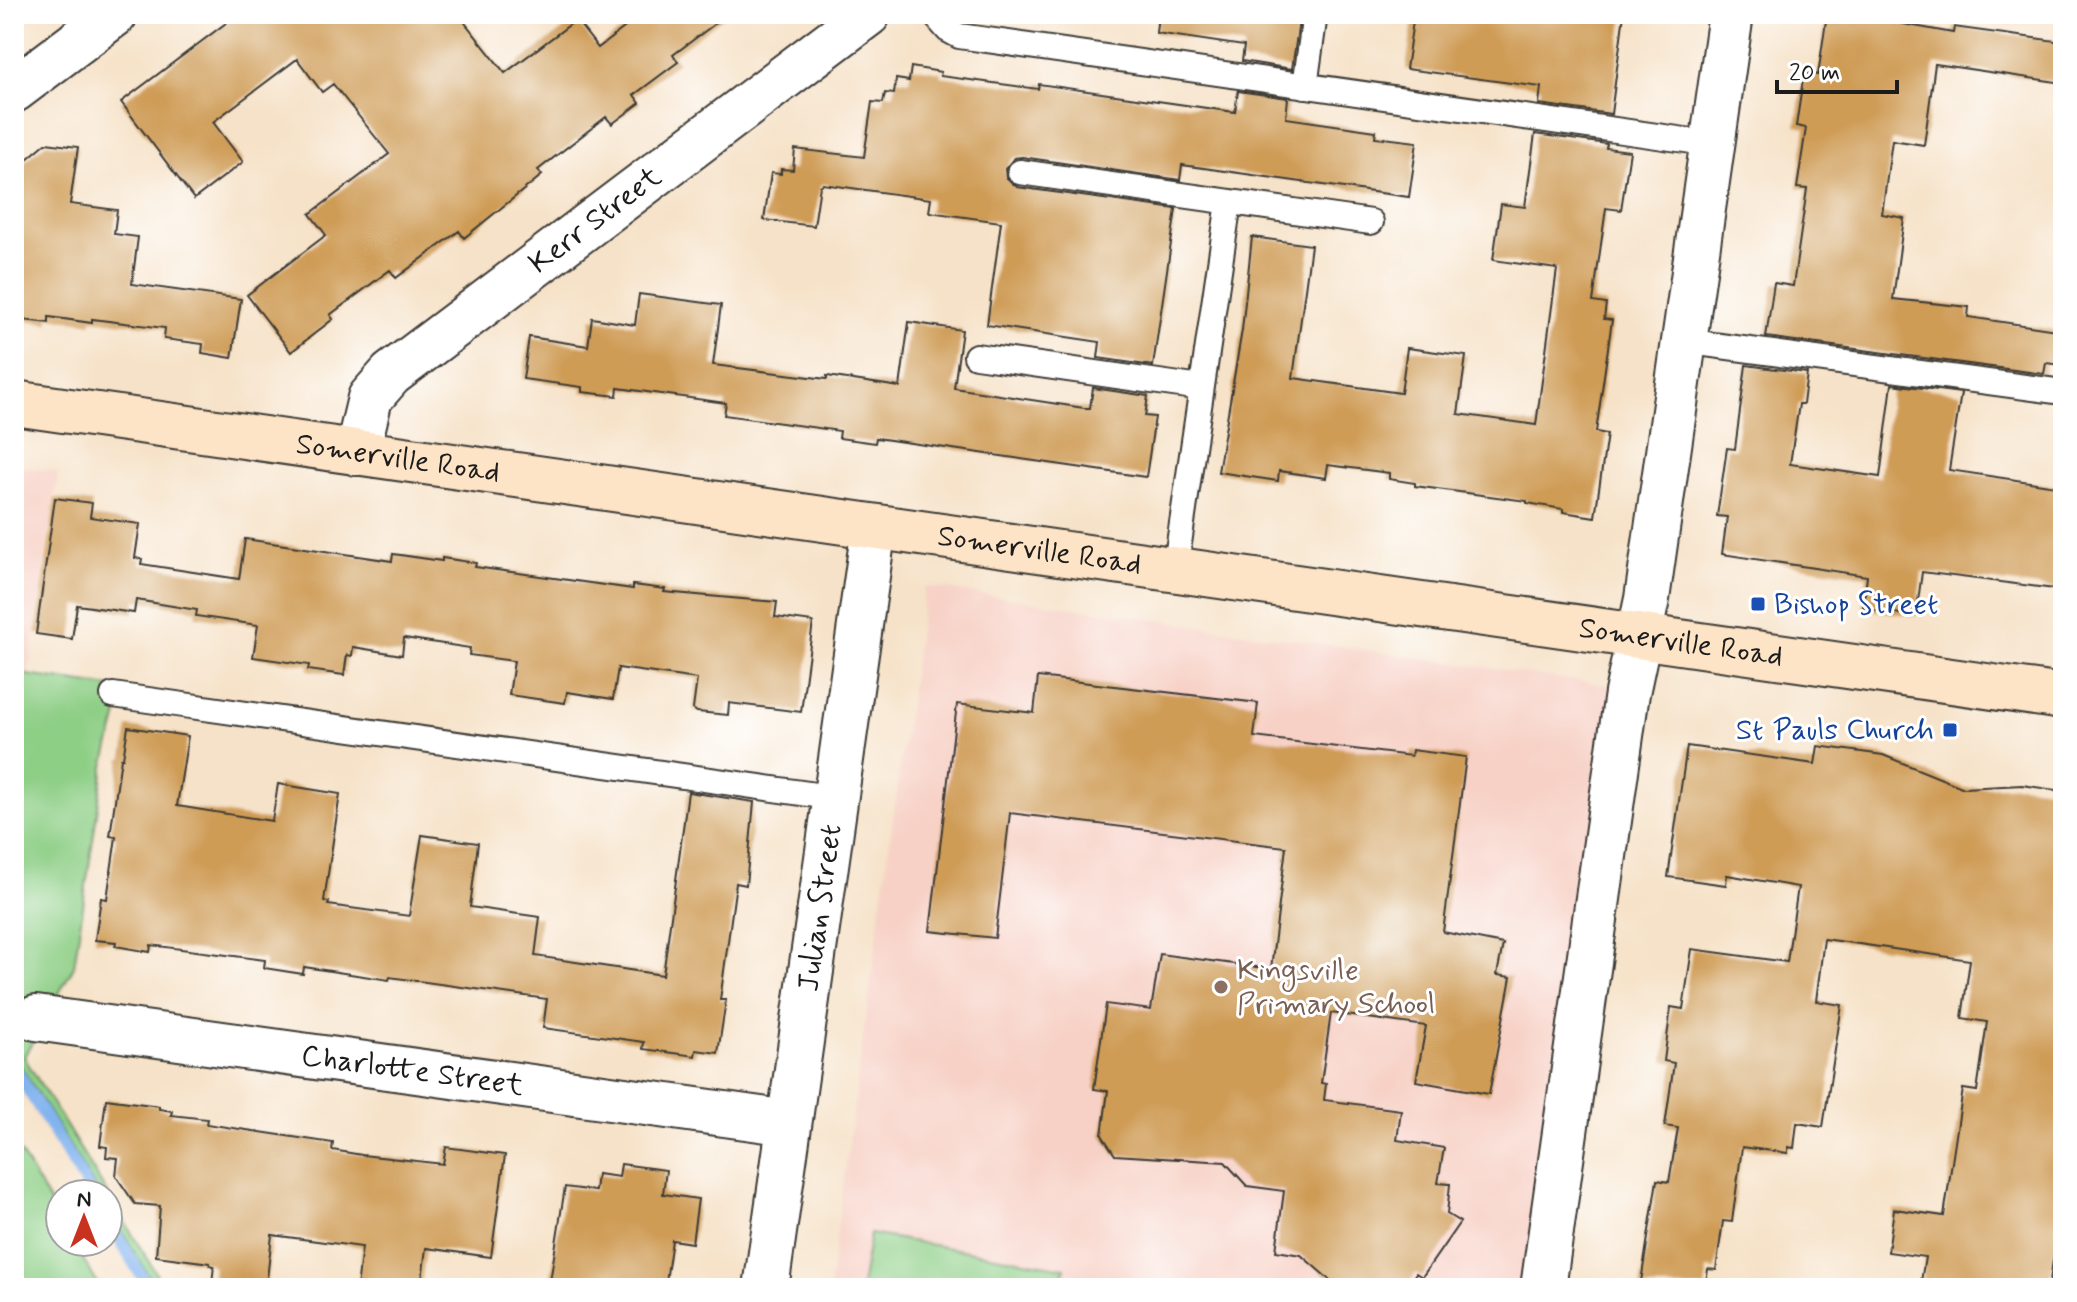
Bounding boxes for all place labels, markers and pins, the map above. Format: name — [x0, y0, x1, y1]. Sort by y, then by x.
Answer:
place label: Bishop Street — [1774, 585, 1939, 624]
marker: Bishop Street — [1749, 595, 1767, 613]
place label: St Pauls Church — [1736, 711, 1934, 750]
marker: St Pauls Church — [1941, 721, 1959, 739]
place label: Kingsville Primary School — [1237, 951, 1435, 1024]
marker: Kingsville Primary School — [1212, 978, 1230, 996]

